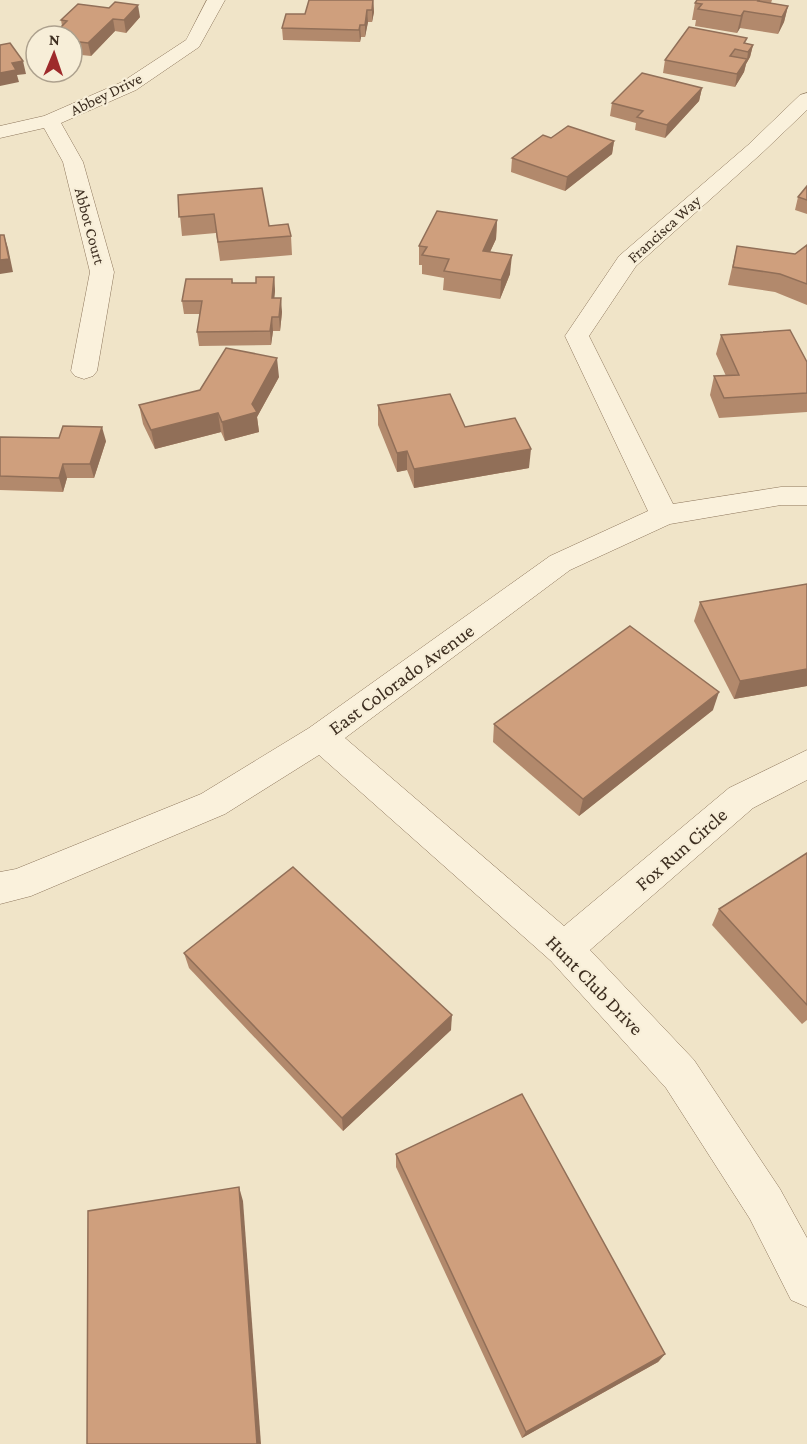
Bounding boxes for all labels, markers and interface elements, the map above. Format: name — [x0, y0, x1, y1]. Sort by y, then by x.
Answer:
north arrow — [24, 24, 84, 84]
text: N — [49, 31, 60, 48]
street label: Abbey Drive — [67, 69, 145, 120]
street label: Abbot Court — [72, 186, 109, 267]
street label: Francisca Way — [624, 191, 705, 267]
street label: East Colorado Avenue — [324, 619, 478, 739]
street label: Fox Run Circle — [631, 803, 731, 895]
street label: Hunt Club Drive — [542, 931, 648, 1040]

